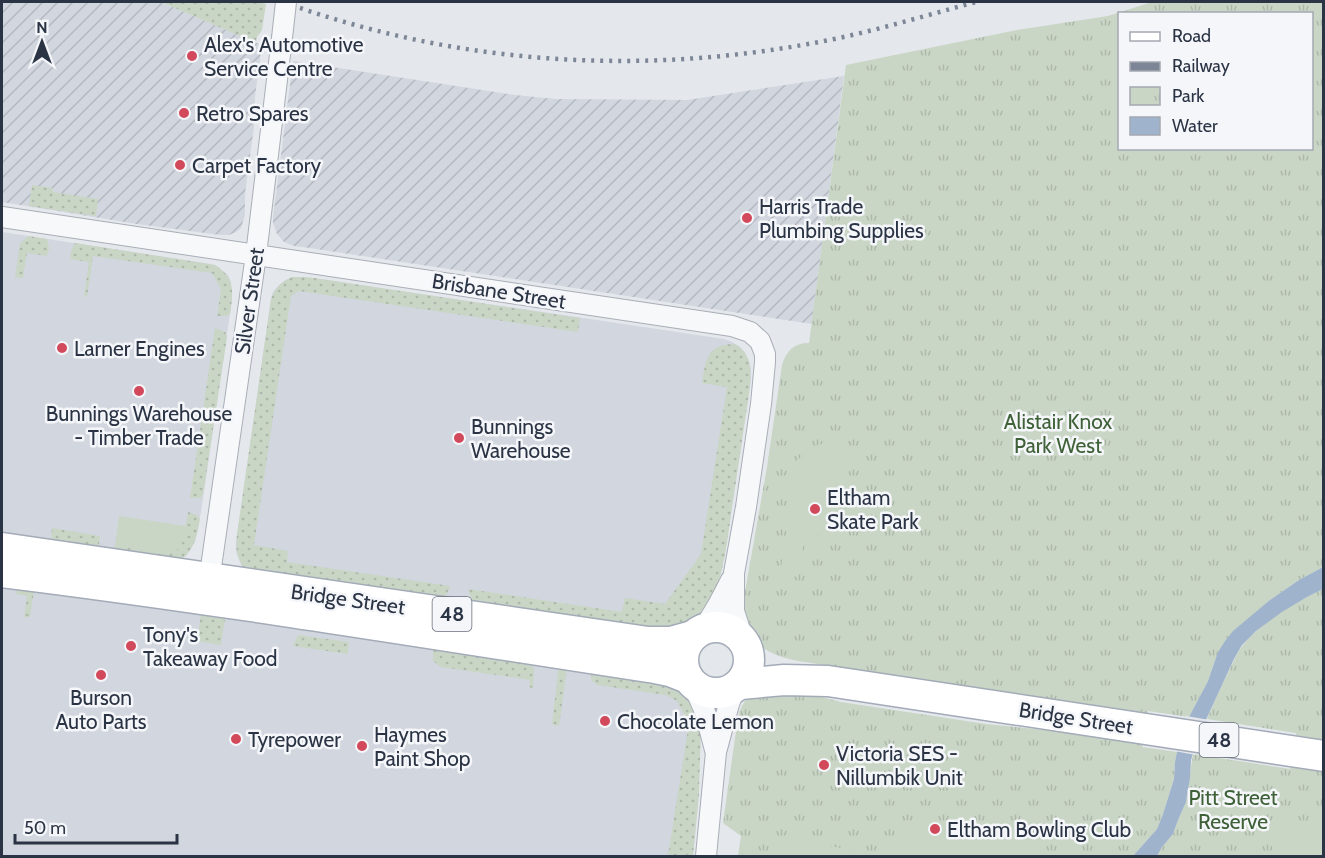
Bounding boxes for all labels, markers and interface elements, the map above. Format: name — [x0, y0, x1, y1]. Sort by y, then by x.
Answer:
north arrow — [12, 12, 72, 72]
legend — [1118, 12, 1313, 150]
text: N — [36, 18, 48, 37]
text: Road — [1172, 25, 1211, 47]
place label: Alex's Automotive Service Centre — [204, 32, 364, 81]
marker: Alex's Automotive Service Centre — [185, 49, 199, 63]
text: Railway — [1172, 55, 1230, 77]
text: Park — [1172, 85, 1205, 107]
place label: Retro Spares — [196, 101, 309, 126]
marker: Retro Spares — [177, 106, 191, 120]
text: Water — [1172, 115, 1218, 137]
place label: Carpet Factory — [192, 153, 321, 178]
marker: Carpet Factory — [173, 158, 187, 172]
place label: Harris Trade Plumbing Supplies — [759, 194, 924, 243]
marker: Harris Trade Plumbing Supplies — [740, 211, 754, 225]
street label: Silver Street — [229, 246, 269, 356]
street label: Brisbane Street — [430, 268, 568, 314]
place label: Larner Engines — [74, 336, 205, 361]
marker: Larner Engines — [55, 341, 69, 355]
marker: Bunnings Warehouse - Timber Trade — [132, 384, 146, 398]
place label: Bunnings Warehouse - Timber Trade — [46, 401, 233, 450]
park label: Alistair Knox Park West — [1004, 409, 1112, 458]
place label: Bunnings Warehouse — [471, 414, 571, 463]
marker: Bunnings Warehouse — [452, 431, 466, 445]
place label: Eltham Skate Park — [827, 485, 919, 534]
marker: Eltham Skate Park — [808, 502, 822, 516]
street label: Bridge Street — [289, 579, 407, 619]
road number: 48 — [432, 597, 472, 631]
place label: Tony's Takeaway Food — [143, 622, 277, 671]
marker: Tony's Takeaway Food — [124, 639, 138, 653]
marker: Burson Auto Parts — [94, 668, 108, 682]
place label: Burson Auto Parts — [55, 685, 147, 734]
street label: Bridge Street — [1017, 697, 1135, 739]
place label: Chocolate Lemon — [617, 709, 774, 734]
marker: Chocolate Lemon — [598, 714, 612, 728]
place label: Haymes Paint Shop — [374, 722, 470, 771]
road number: 48 — [1200, 723, 1238, 757]
place label: Tyrepower — [248, 727, 341, 752]
marker: Tyrepower — [229, 732, 243, 746]
marker: Haymes Paint Shop — [355, 739, 369, 753]
place label: Victoria SES - Nillumbik Unit — [836, 741, 963, 790]
marker: Victoria SES - Nillumbik Unit — [817, 758, 831, 772]
park label: Pitt Street Reserve — [1188, 785, 1278, 834]
scale bar — [15, 807, 177, 845]
text: 50 m — [24, 817, 66, 839]
place label: Eltham Bowling Club — [947, 817, 1131, 842]
marker: Eltham Bowling Club — [928, 822, 942, 836]

